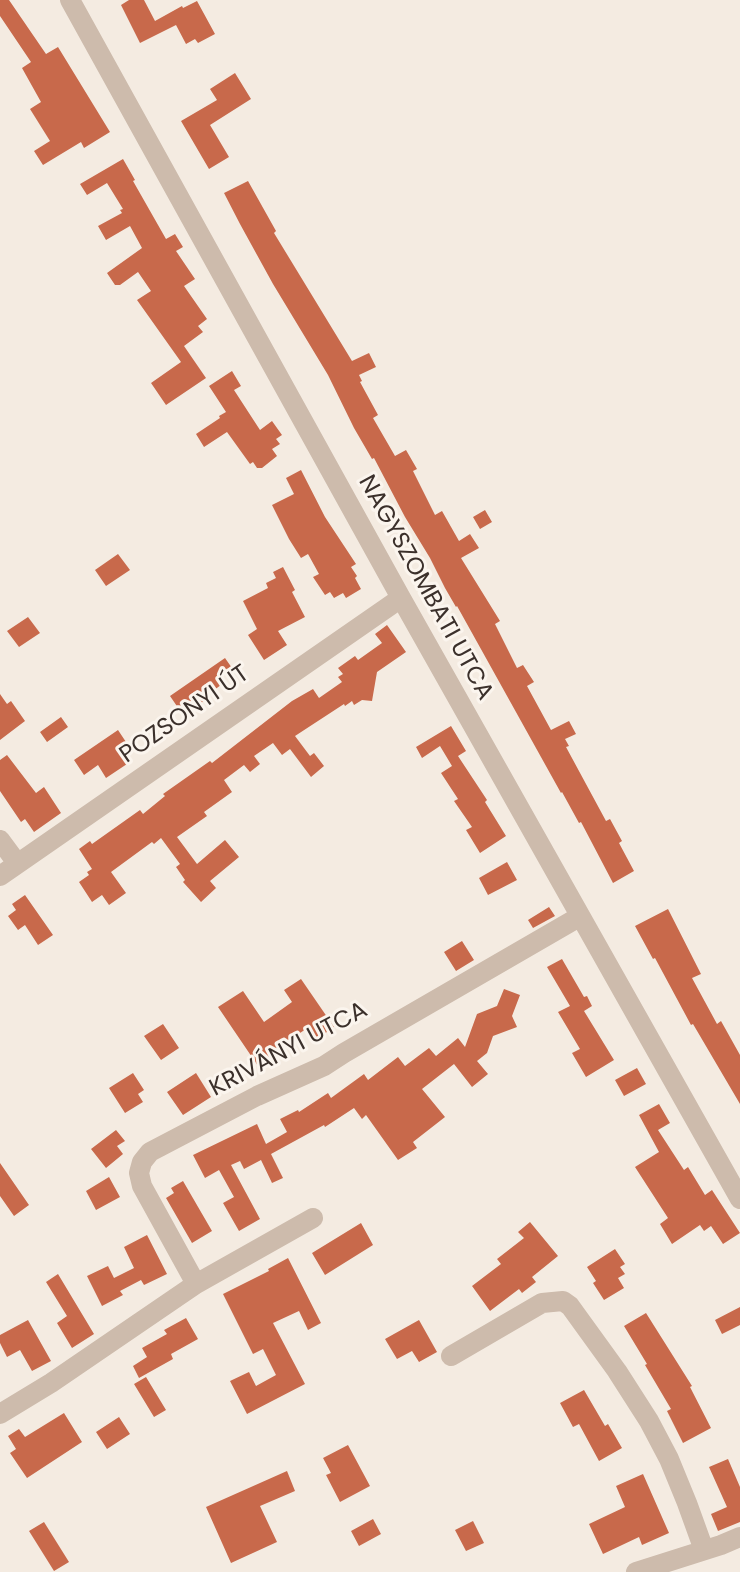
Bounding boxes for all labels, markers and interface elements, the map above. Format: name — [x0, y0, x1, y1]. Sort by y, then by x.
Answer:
street label: NAGYSZOMBATI UTCA — [351, 471, 499, 705]
street label: POZSONYI ÚT — [115, 660, 255, 770]
street label: KRIVÁNYI UTCA — [205, 996, 373, 1104]

